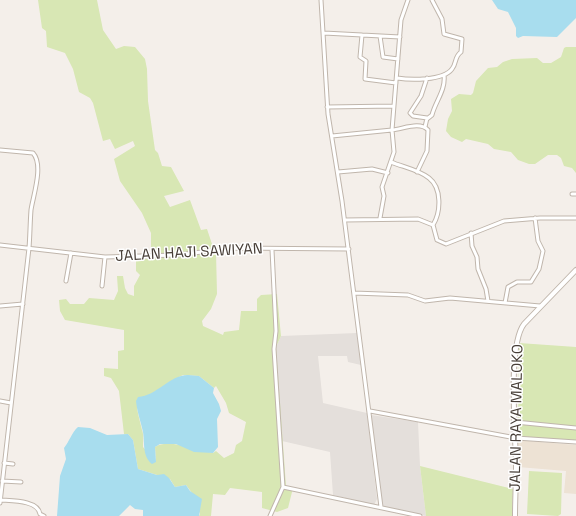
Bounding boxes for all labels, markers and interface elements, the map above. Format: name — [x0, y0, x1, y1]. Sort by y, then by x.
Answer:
street label: JALAN HAJI SAWIYAN — [115, 240, 263, 266]
street label: JALAN RAYA MALOKO — [507, 344, 527, 492]

